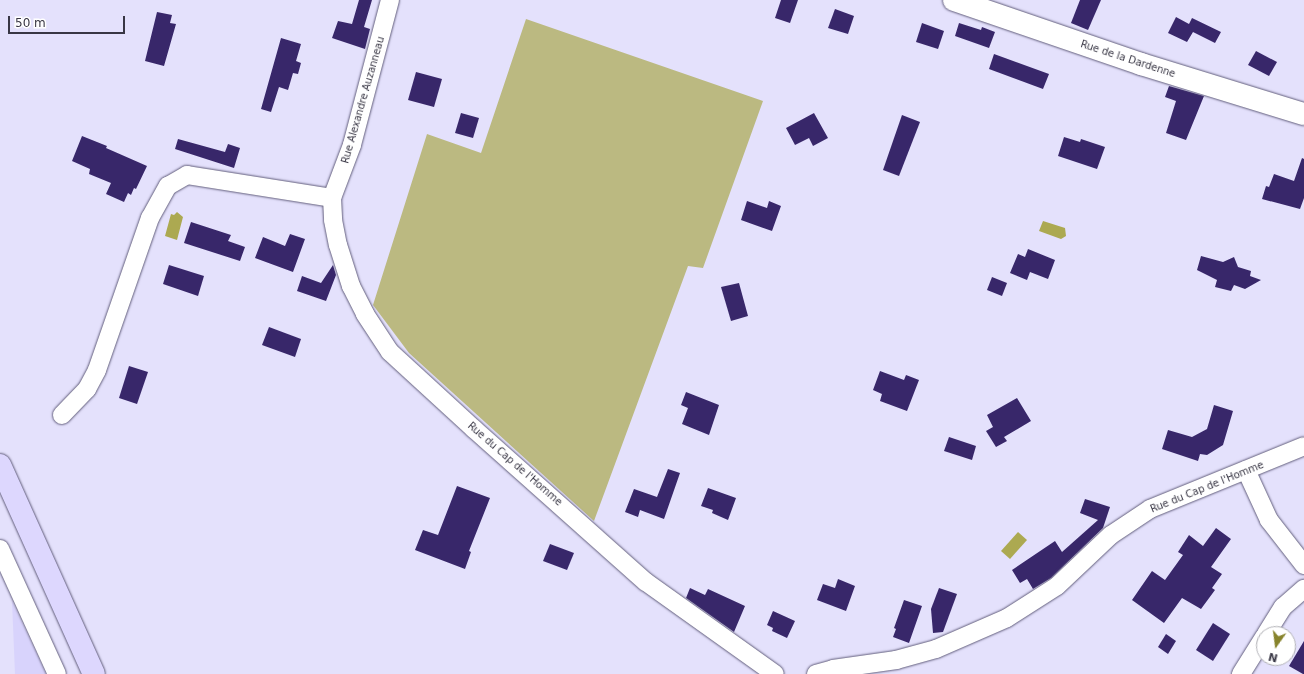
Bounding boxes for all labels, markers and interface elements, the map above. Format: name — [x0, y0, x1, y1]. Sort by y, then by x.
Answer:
scale bar — [10, 8, 127, 34]
text: 50 m — [15, 16, 46, 30]
street label: Rue Alexandre Auzanneau — [339, 35, 387, 165]
street label: Rue de la Dardenne — [1079, 38, 1177, 80]
street label: Rue du Cap de l'Homme — [465, 420, 565, 508]
street label: Rue du Cap de l'Homme — [1149, 459, 1265, 515]
north arrow — [1256, 626, 1296, 666]
text: N — [1267, 650, 1279, 665]

